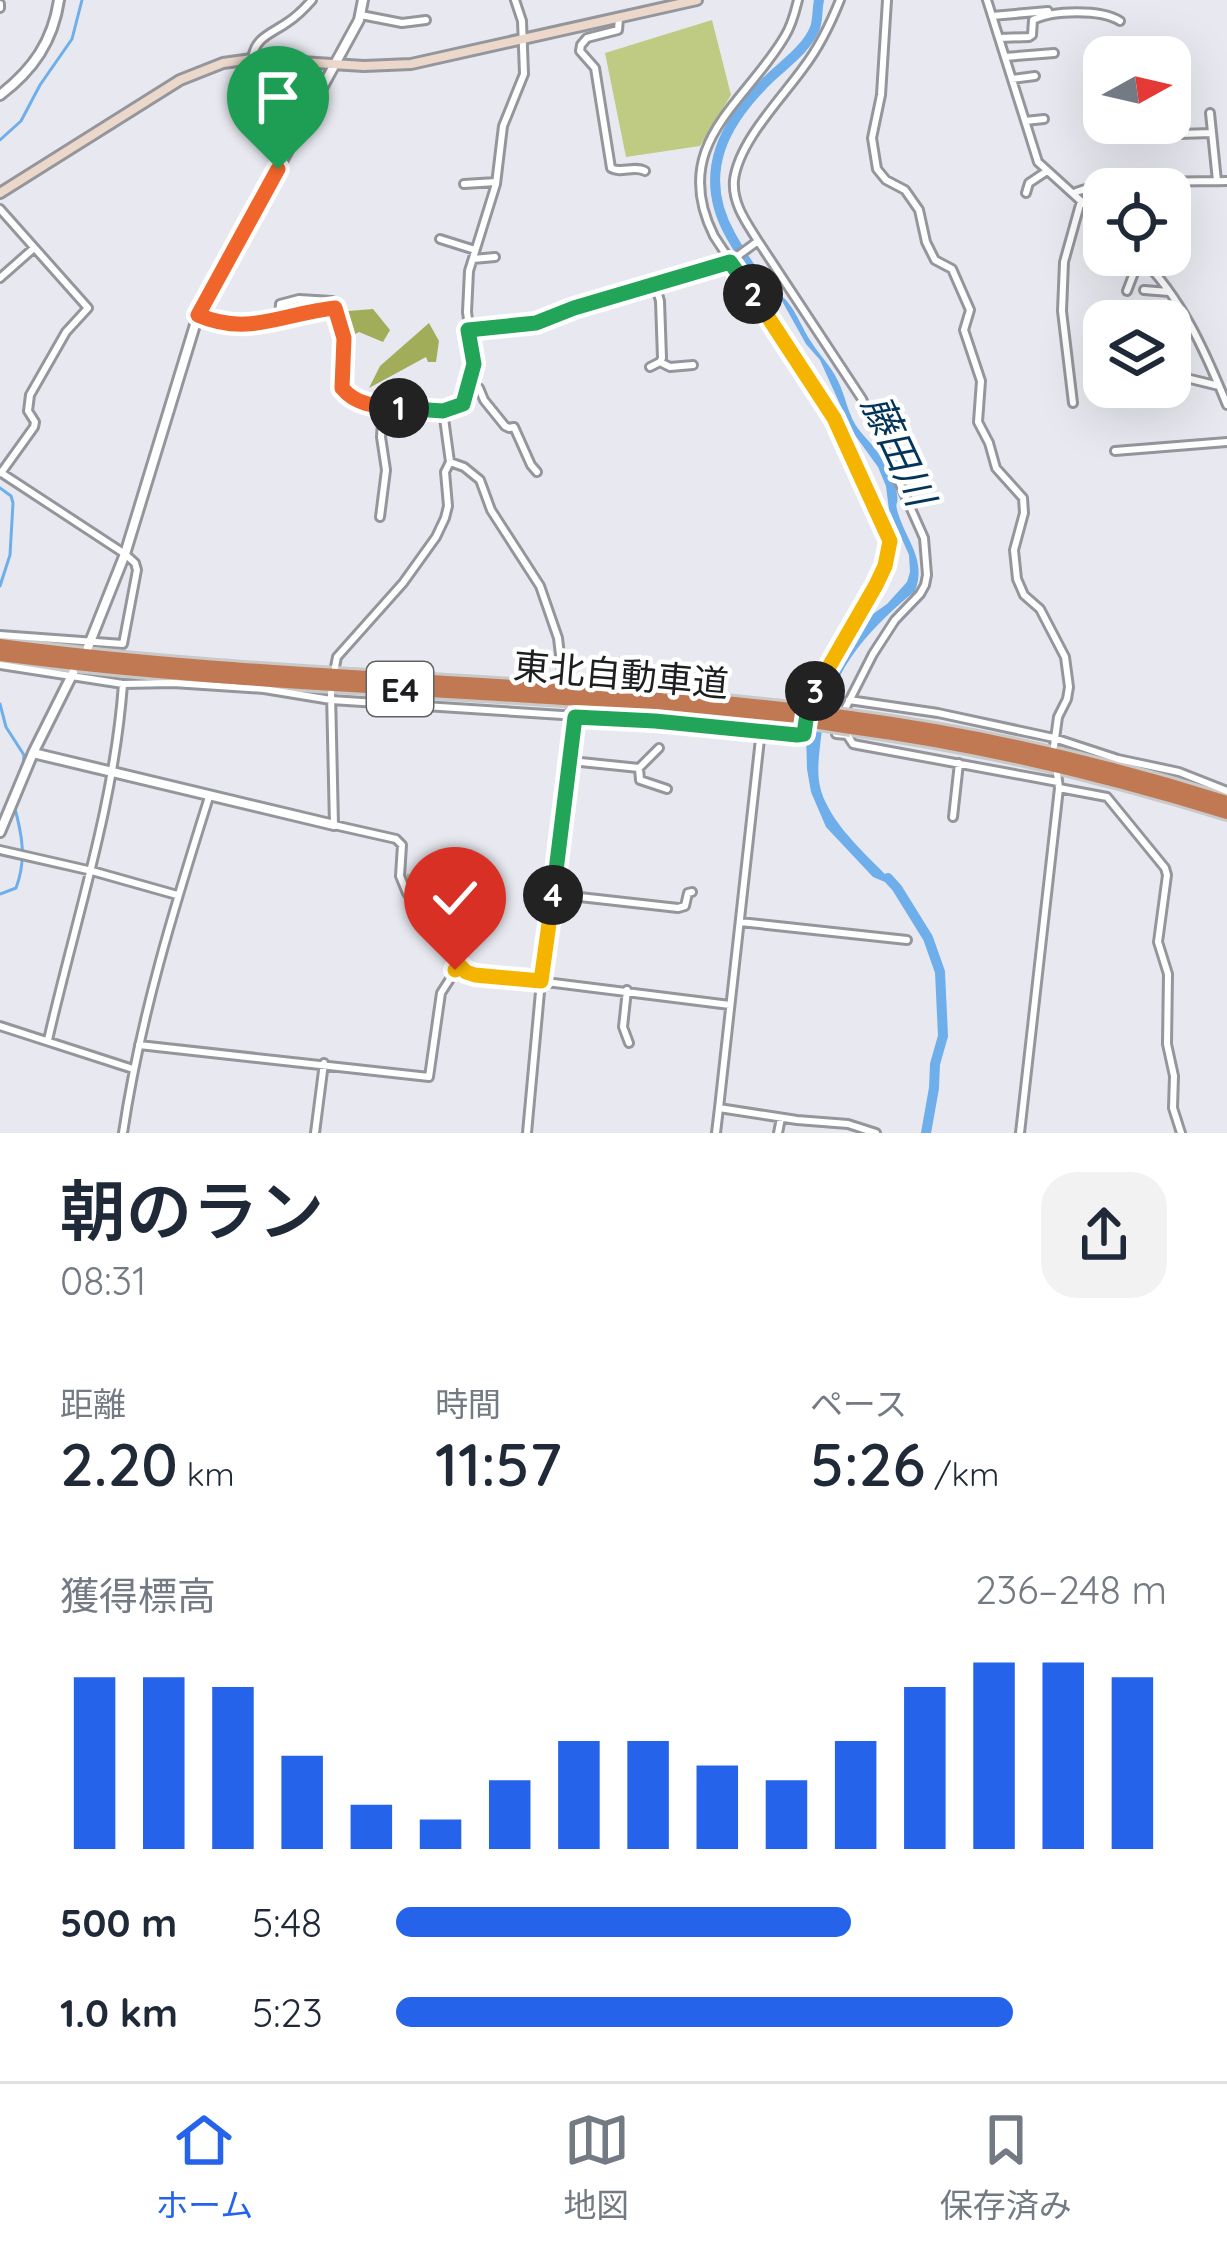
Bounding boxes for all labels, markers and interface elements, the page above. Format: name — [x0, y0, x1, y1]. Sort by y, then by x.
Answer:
north arrow — [1083, 36, 1191, 144]
map controls — [1083, 36, 1191, 408]
pin — [227, 46, 329, 169]
icon: arrive — [245, 64, 311, 130]
button: locate — [1083, 168, 1191, 276]
pin: 2 — [723, 264, 783, 324]
text: 2 — [744, 273, 762, 314]
button: layers — [1083, 300, 1191, 408]
pin: 1 — [369, 378, 429, 438]
text: 1 — [393, 387, 405, 428]
water label: 藤田川 — [852, 387, 948, 517]
street label: 東北自動車道 — [511, 642, 731, 706]
pin: 3 — [785, 661, 845, 721]
road number: E4 — [367, 662, 433, 716]
text: 3 — [806, 670, 824, 711]
pin — [404, 847, 506, 970]
icon: check — [422, 865, 488, 931]
pin: 4 — [523, 865, 583, 925]
text: 4 — [543, 874, 563, 915]
text: 朝のラン — [60, 1169, 324, 1252]
button: share — [1041, 1172, 1167, 1298]
text: 08:31 — [60, 1256, 146, 1305]
text: 距離 — [60, 1383, 126, 1424]
text: 時間 — [435, 1383, 501, 1424]
text: ペース — [810, 1383, 907, 1424]
text: 2.20 — [60, 1426, 178, 1501]
text: 11:57 — [435, 1426, 562, 1501]
text: 5:26 — [810, 1426, 925, 1501]
text: km — [178, 1453, 235, 1494]
text: /km — [925, 1453, 999, 1494]
text: 236–248 m — [975, 1565, 1167, 1614]
text: 獲得標高 — [60, 1571, 216, 1620]
text: 500 m — [60, 1898, 177, 1947]
text: 5:48 — [252, 1898, 322, 1947]
text: 1.0 km — [60, 1988, 178, 2037]
text: 5:23 — [252, 1988, 323, 2037]
tab: ホーム — [155, 2107, 253, 2227]
tab: 地図 — [564, 2107, 630, 2227]
tab: 保存済み — [940, 2107, 1072, 2227]

